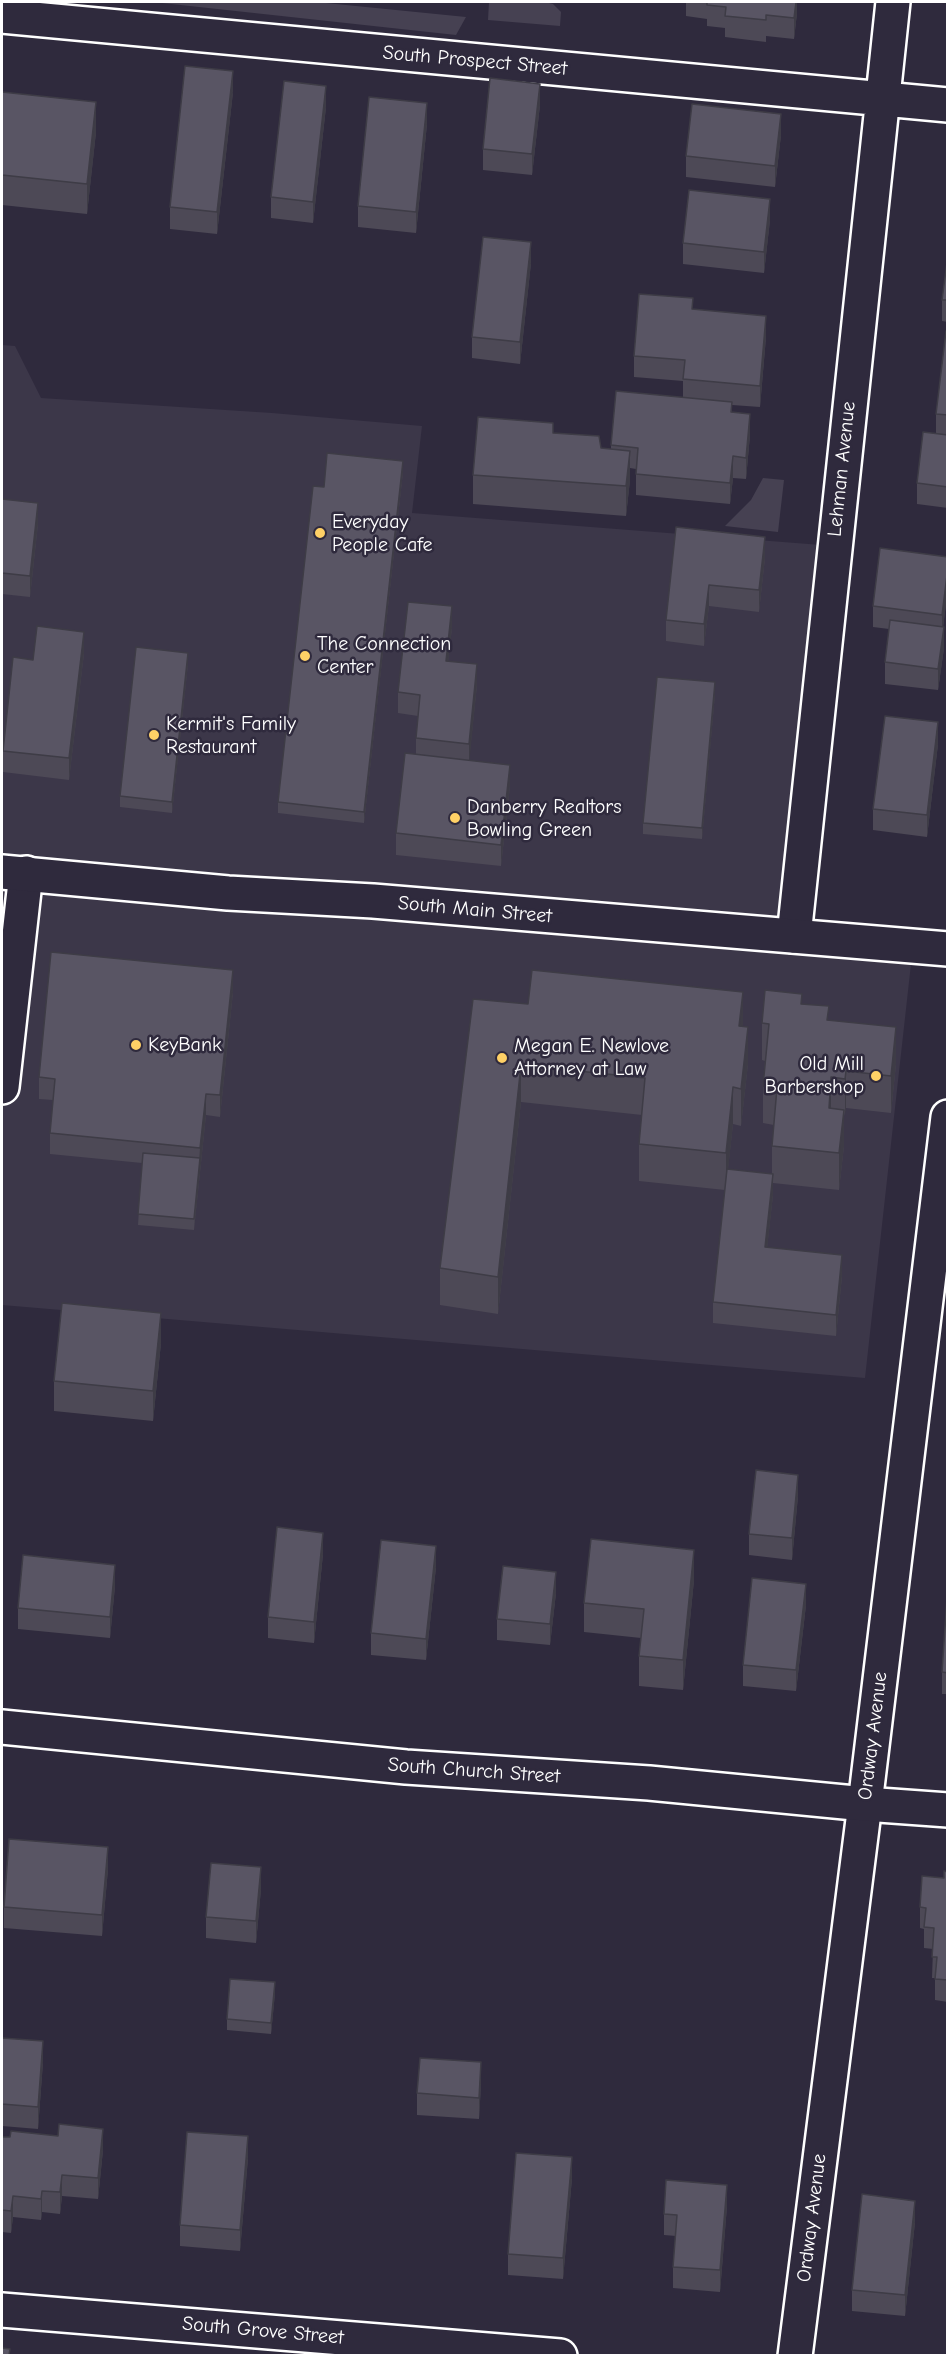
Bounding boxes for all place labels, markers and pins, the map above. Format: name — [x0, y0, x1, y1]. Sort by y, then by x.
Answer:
place label: Everyday People Cafe — [332, 510, 432, 557]
marker: Everyday People Cafe — [313, 526, 327, 540]
place label: The Connection Center — [317, 632, 451, 679]
marker: The Connection Center — [298, 649, 312, 663]
place label: Kermit's Family Restaurant — [166, 712, 296, 759]
marker: Kermit's Family Restaurant — [147, 728, 161, 742]
place label: Danberry Realtors Bowling Green — [467, 795, 622, 842]
marker: Danberry Realtors Bowling Green — [448, 811, 462, 825]
place label: KeyBank — [148, 1033, 222, 1057]
place label: Megan E. Newlove Attorney at Law — [514, 1034, 669, 1081]
marker: KeyBank — [129, 1038, 143, 1052]
marker: Megan E. Newlove Attorney at Law — [495, 1051, 509, 1065]
place label: Old Mill Barbershop — [764, 1052, 864, 1099]
marker: Old Mill Barbershop — [869, 1069, 883, 1083]

